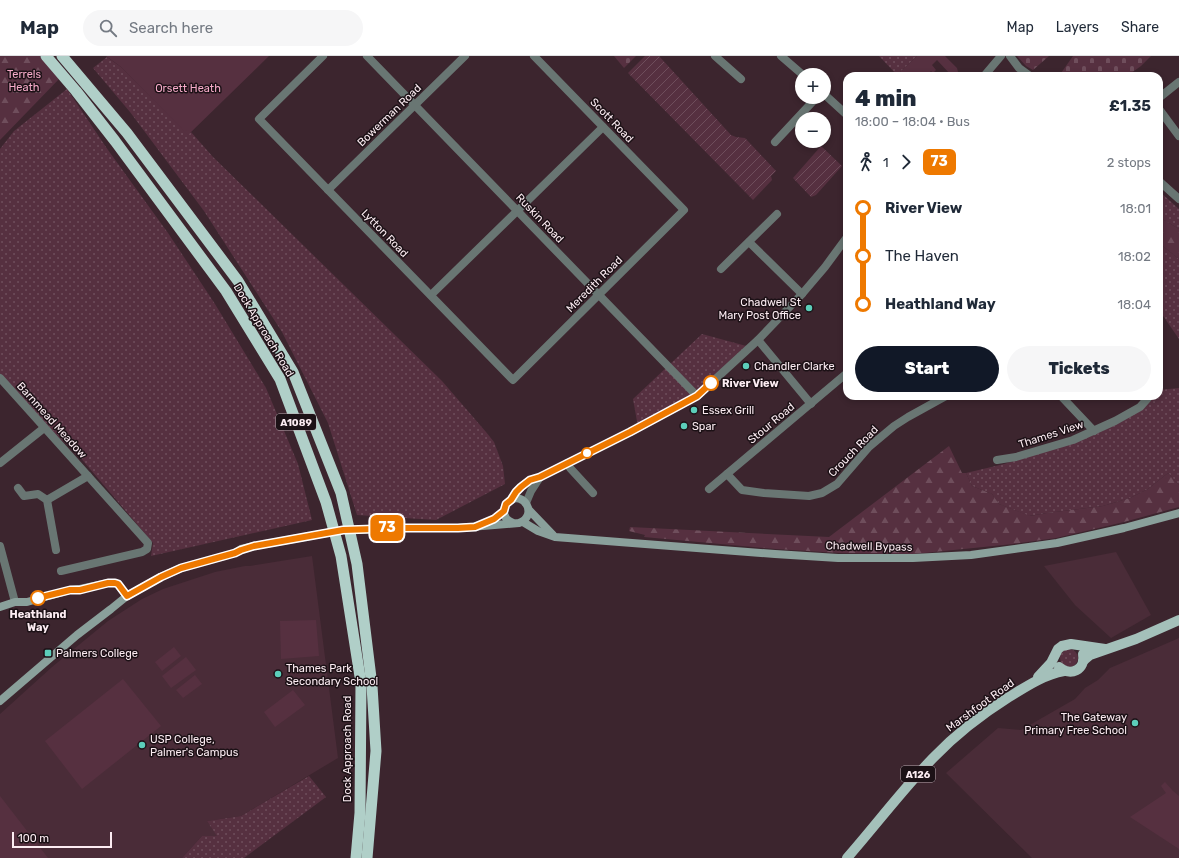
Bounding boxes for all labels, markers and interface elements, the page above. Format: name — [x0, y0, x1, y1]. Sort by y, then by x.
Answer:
search box — [83, 10, 363, 46]
text: Map — [20, 16, 59, 39]
icon: search — [97, 17, 119, 39]
text: Search here — [129, 19, 213, 37]
text: Map — [1007, 19, 1034, 36]
text: Layers — [1056, 19, 1099, 36]
text: Share — [1121, 19, 1159, 36]
park label: Terrels Heath — [7, 68, 41, 94]
map controls — [795, 68, 831, 148]
button: + — [795, 68, 831, 104]
park label: Orsett Heath — [155, 82, 221, 95]
street label: Bowerman Road — [355, 82, 424, 149]
text: 4 min — [855, 85, 917, 112]
street label: Scott Road — [587, 95, 636, 145]
text: £1.35 — [1109, 97, 1151, 115]
button: − — [795, 112, 831, 148]
text: 18:00 – 18:04 · Bus — [855, 114, 970, 129]
icon: walk — [855, 151, 877, 173]
icon: forward — [895, 151, 917, 173]
text: 73 — [931, 153, 948, 170]
text: 1 — [883, 155, 889, 170]
text: 2 stops — [1107, 155, 1151, 170]
street label: Ruskin Road — [513, 191, 566, 246]
text: River View — [885, 199, 962, 217]
text: 18:01 — [1120, 201, 1151, 216]
street label: Lytton Road — [359, 207, 411, 260]
text: The Haven — [885, 247, 959, 265]
text: 18:02 — [1118, 249, 1151, 264]
street label: Meredith Road — [564, 254, 625, 315]
street label: Dock Approach Road — [231, 281, 297, 379]
text: Heathland Way — [885, 295, 996, 313]
place label: Chadwell St Mary Post Office — [719, 296, 802, 322]
text: 18:04 — [1118, 297, 1151, 312]
marker: Chadwell St Mary Post Office — [804, 303, 814, 313]
button: Start — [855, 346, 999, 392]
button: Tickets — [1007, 346, 1151, 392]
place label: Chandler Clarke — [754, 360, 835, 373]
marker: Chandler Clarke — [741, 361, 751, 371]
marker: River View — [703, 375, 719, 391]
place label: River View — [722, 377, 779, 390]
street label: Barnmead Meadow — [14, 380, 89, 461]
street label: Stour Road — [745, 400, 797, 447]
place label: Essex Grill — [702, 404, 754, 417]
marker: Essex Grill — [689, 405, 699, 415]
road number: A1089 — [276, 414, 316, 430]
street label: Thames View — [1017, 418, 1085, 451]
place label: Spar — [692, 420, 716, 433]
marker: Spar — [679, 421, 689, 431]
street label: Crouch Road — [826, 423, 881, 480]
unlabelled marker — [581, 447, 593, 459]
line badge: 73 — [369, 515, 405, 541]
text: 73 — [378, 519, 396, 536]
street label: Chadwell Bypass — [825, 539, 913, 554]
marker: Heathland Way — [30, 590, 46, 606]
place label: Heathland Way — [9, 608, 67, 634]
place label: Palmers College — [56, 647, 138, 660]
marker: Palmers College — [43, 648, 53, 658]
place label: Thames Park Secondary School — [286, 662, 378, 688]
marker: Thames Park Secondary School — [273, 669, 283, 679]
street label: Marshfoot Road — [944, 676, 1017, 734]
street label: Dock Approach Road — [341, 696, 354, 802]
place label: The Gateway Primary Free School — [1024, 711, 1127, 737]
marker: The Gateway Primary Free School — [1130, 718, 1140, 728]
place label: USP College, Palmer's Campus — [150, 733, 239, 759]
marker: USP College, Palmer's Campus — [137, 740, 147, 750]
road number: A126 — [901, 766, 935, 782]
scale bar — [12, 830, 112, 849]
text: 100 m — [18, 832, 49, 845]

